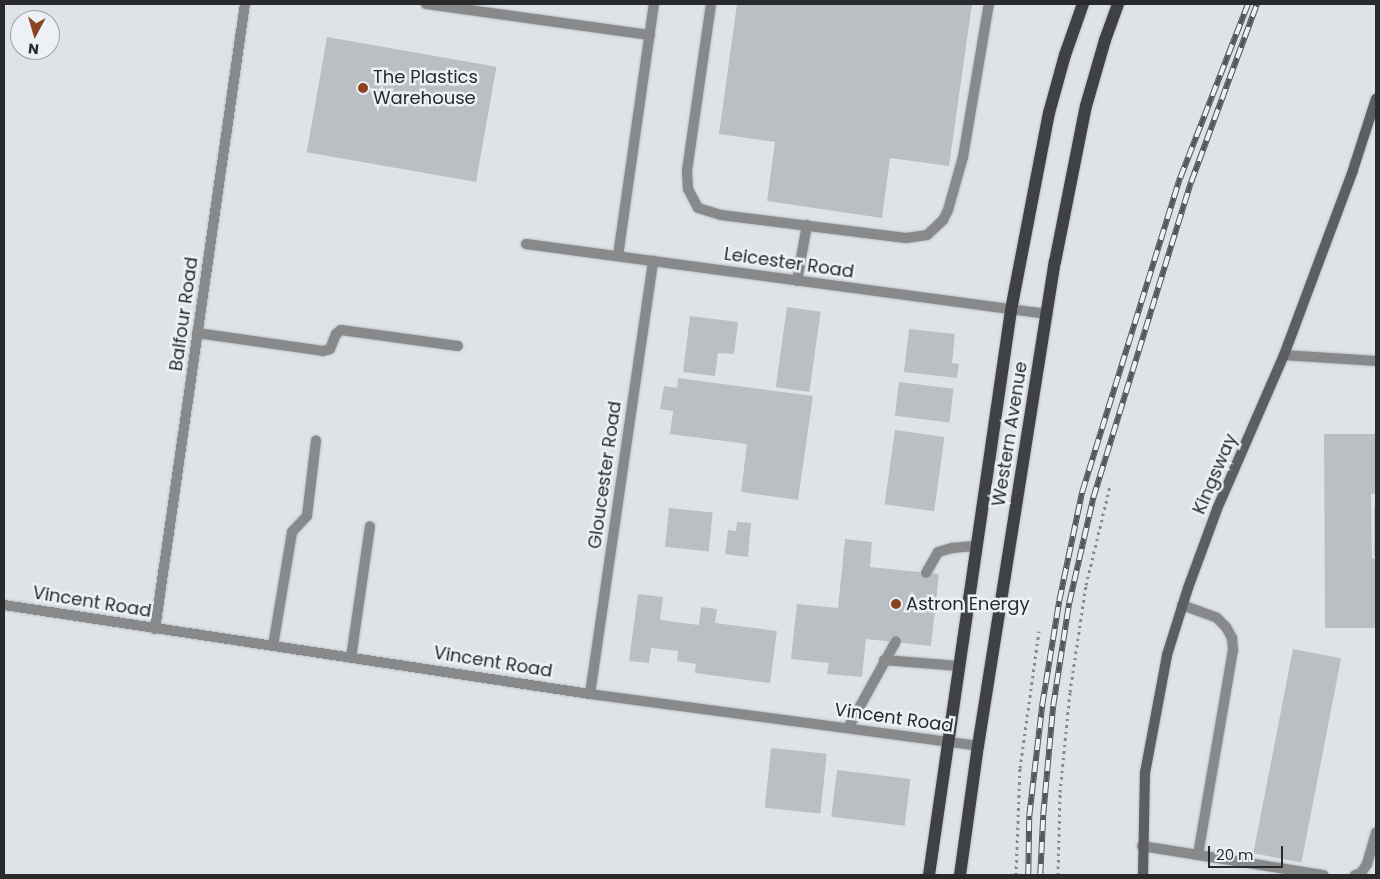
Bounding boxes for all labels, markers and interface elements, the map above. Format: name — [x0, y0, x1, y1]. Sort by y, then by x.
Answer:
north arrow — [10, 10, 60, 60]
text: N — [27, 38, 40, 59]
place label: The Plastics Warehouse — [373, 67, 478, 110]
marker: The Plastics Warehouse — [357, 82, 369, 94]
street label: Leicester Road — [723, 243, 855, 283]
street label: Balfour Road — [165, 256, 203, 372]
street label: Western Avenue — [988, 360, 1032, 508]
street label: Gloucester Road — [584, 400, 626, 550]
street label: Kingsway — [1188, 430, 1242, 518]
street label: Vincent Road — [31, 582, 153, 622]
place label: Astron Energy — [906, 593, 1030, 615]
marker: Astron Energy — [890, 598, 902, 610]
street label: Vincent Road — [432, 642, 554, 682]
street label: Vincent Road — [833, 699, 955, 737]
scale bar — [1210, 836, 1285, 868]
text: 20 m — [1216, 844, 1254, 865]

